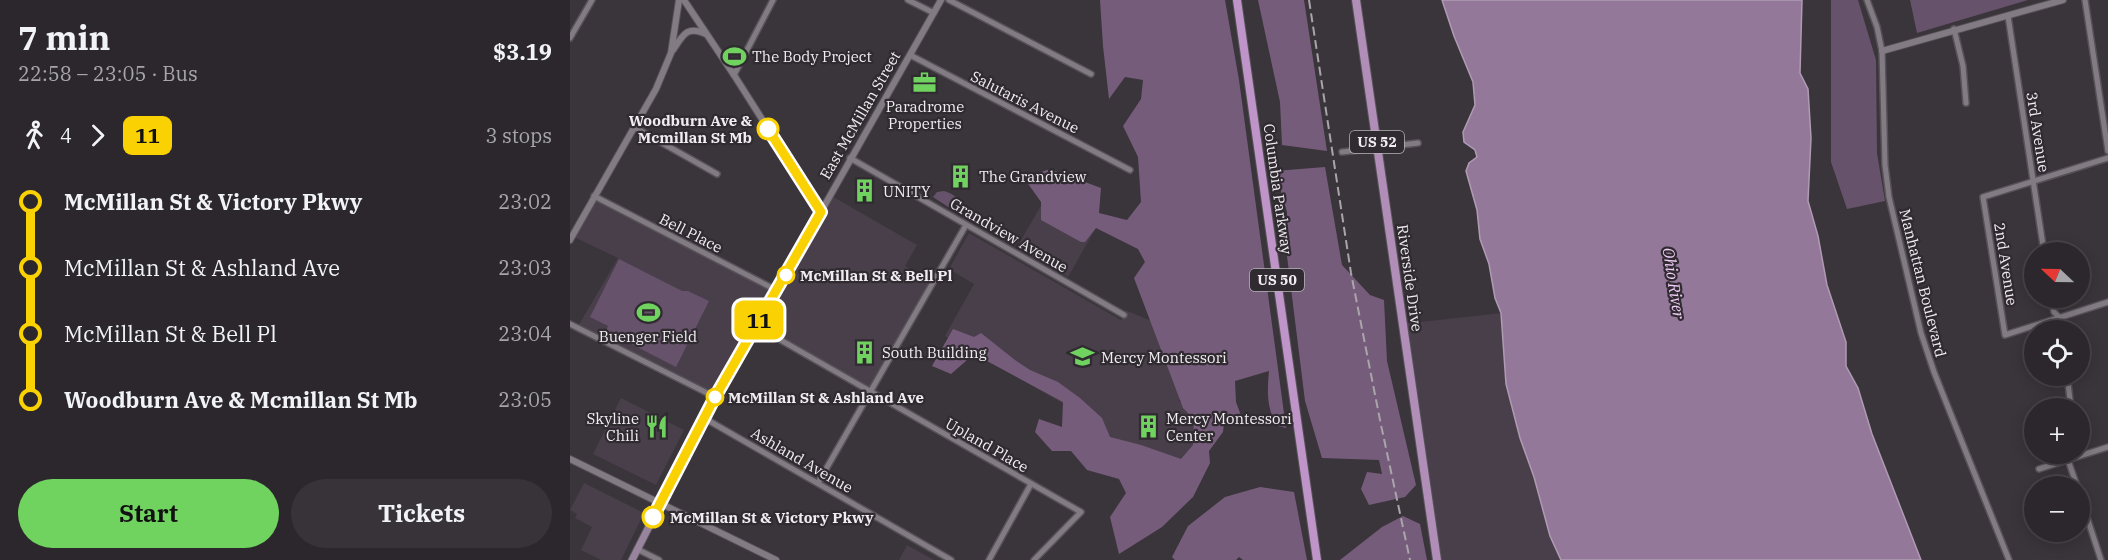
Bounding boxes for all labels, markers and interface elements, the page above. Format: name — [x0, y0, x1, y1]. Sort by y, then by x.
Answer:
text: 7 min — [18, 16, 110, 59]
text: $3.19 — [493, 37, 552, 66]
sports icon: The Body Project — [721, 43, 747, 69]
place label: The Body Project — [752, 47, 872, 66]
street label: East McMillan Street — [816, 48, 904, 182]
text: 22:58 – 23:05 · Bus — [18, 60, 198, 87]
street label: Salutaris Avenue — [968, 66, 1082, 138]
office icon: Paradrome Properties — [912, 69, 938, 95]
street label: 3rd Avenue — [2022, 91, 2054, 173]
place label: Paradrome Properties — [886, 97, 964, 133]
place label: Woodburn Ave & Mcmillan St Mb — [629, 111, 752, 147]
marker: Woodburn Ave & Mcmillan St Mb — [757, 118, 779, 140]
icon: walk — [18, 119, 51, 152]
icon: forward — [81, 119, 114, 152]
text: 11 — [135, 121, 160, 149]
text: 4 — [60, 122, 72, 149]
text: 3 stops — [485, 122, 552, 149]
street label: Columbia Parkway — [1259, 122, 1297, 256]
road number: US 52 — [1350, 131, 1404, 153]
building icon: The Grandview — [948, 163, 974, 189]
place label: The Grandview — [979, 167, 1087, 186]
building icon: UNITY — [852, 178, 878, 204]
place label: UNITY — [883, 182, 931, 201]
text: McMillan St & Victory Pkwy — [64, 187, 362, 216]
text: 23:02 — [498, 188, 552, 215]
street label: Grandview Avenue — [947, 194, 1071, 276]
street label: Manhattan Boulevard — [1895, 207, 1951, 359]
street label: Bell Place — [656, 209, 726, 257]
street label: 2nd Avenue — [1990, 221, 2022, 307]
street label: Riverside Drive — [1393, 223, 1427, 333]
north arrow — [2024, 242, 2090, 308]
map controls — [2024, 242, 2090, 542]
water label: Ohio River — [1659, 246, 1690, 321]
text: McMillan St & Ashland Ave — [64, 253, 340, 282]
text: 23:03 — [498, 254, 552, 281]
marker: McMillan St & Bell Pl — [777, 266, 795, 284]
place label: McMillan St & Bell Pl — [800, 266, 952, 285]
road number: US 50 — [1250, 269, 1304, 291]
sports icon: Buenger Field — [635, 299, 661, 325]
line badge: 11 — [732, 300, 786, 340]
text: 11 — [746, 306, 772, 334]
text: McMillan St & Bell Pl — [64, 319, 277, 348]
text: 23:04 — [498, 320, 552, 347]
button: locate — [2024, 320, 2090, 386]
place label: Buenger Field — [599, 327, 697, 346]
building icon: South Building — [851, 339, 877, 365]
place label: South Building — [882, 343, 987, 362]
school or university icon: Mercy Montessori — [1070, 344, 1096, 370]
place label: Mercy Montessori — [1101, 348, 1227, 367]
text: Woodburn Ave & Mcmillan St Mb — [64, 385, 417, 414]
text: 23:05 — [498, 386, 552, 413]
marker: McMillan St & Ashland Ave — [706, 388, 724, 406]
place label: McMillan St & Ashland Ave — [728, 388, 924, 407]
button: + — [2024, 398, 2090, 464]
place label: Skyline Chili — [587, 409, 639, 445]
place label: Mercy Montessori Center — [1166, 409, 1292, 445]
restaurant icon: Skyline Chili — [644, 414, 670, 440]
street label: Upland Place — [942, 414, 1032, 476]
building icon: Mercy Montessori Center — [1135, 414, 1161, 440]
street label: Ashland Avenue — [748, 423, 856, 497]
button: − — [2024, 476, 2090, 542]
button: Start — [18, 479, 279, 548]
button: Tickets — [291, 479, 552, 548]
marker: McMillan St & Victory Pkwy — [642, 506, 664, 528]
place label: McMillan St & Victory Pkwy — [670, 508, 874, 527]

